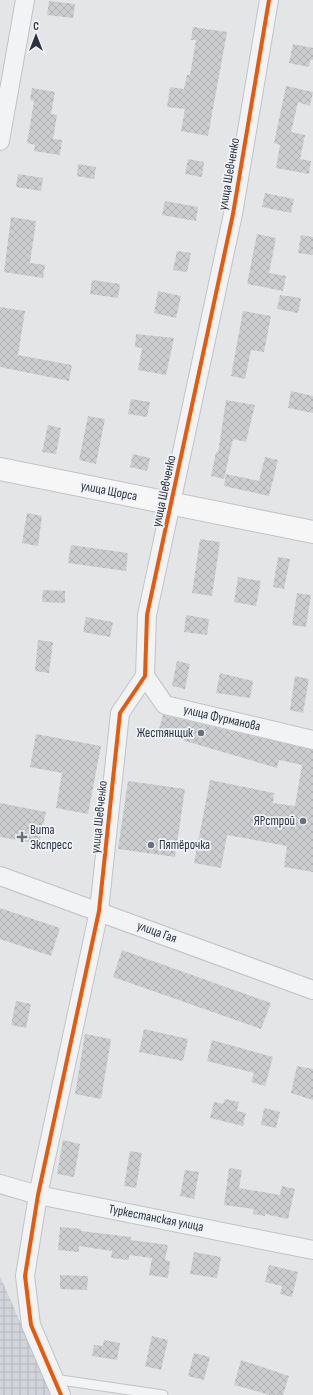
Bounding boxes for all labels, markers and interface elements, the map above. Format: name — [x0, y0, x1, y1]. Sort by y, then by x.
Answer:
north arrow — [16, 16, 56, 56]
text: С — [33, 20, 39, 33]
street label: улица Шевченко — [215, 137, 243, 211]
street label: улица Шевченко — [149, 454, 179, 528]
street label: улица Щорса — [79, 478, 139, 504]
street label: улица Фурманова — [182, 701, 262, 735]
place label: Жестянщик — [137, 725, 193, 741]
marker: Жестянщик — [196, 728, 206, 738]
street label: улица Шевченко — [87, 780, 111, 854]
place label: ЯРстрой — [254, 813, 295, 829]
marker: ЯРстрой — [298, 816, 308, 826]
place label: Вита Экспресс — [30, 822, 72, 853]
marker: Вита Экспресс — [17, 832, 27, 842]
place label: Пятёрочка — [159, 837, 210, 853]
marker: Пятёрочка — [146, 840, 156, 850]
street label: улица Гая — [135, 917, 179, 947]
street label: Туркестанская улица — [107, 1201, 205, 1235]

